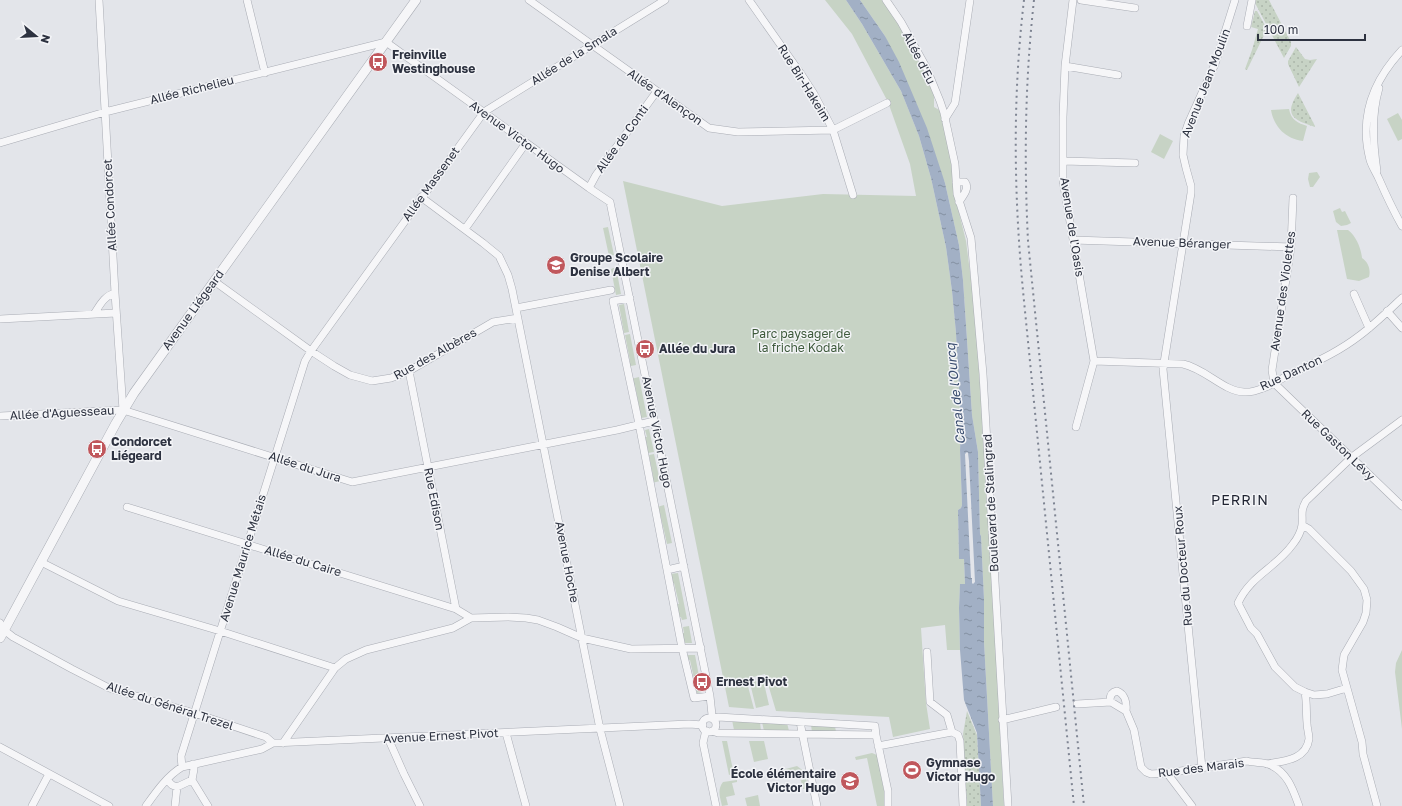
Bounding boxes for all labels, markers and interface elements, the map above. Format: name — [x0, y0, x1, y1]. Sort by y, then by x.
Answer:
north arrow — [16, 16, 56, 56]
scale bar — [1258, 16, 1365, 42]
text: 100 m — [1264, 22, 1298, 37]
street label: Allée de la Smala — [528, 23, 620, 88]
street label: Avenue Jean Moulin — [1178, 26, 1233, 139]
street label: Allée d'Eu — [900, 29, 939, 87]
text: N — [39, 33, 53, 45]
street label: Rue Bir-Hakeim — [775, 41, 834, 124]
place label: Freinville Westinghouse — [392, 47, 475, 76]
bus stop icon: Freinville Westinghouse — [367, 51, 389, 73]
street label: Allée d'Alençon — [625, 65, 706, 128]
street label: Allée Richelieu — [148, 72, 235, 107]
street label: Avenue Victor Hugo — [467, 97, 568, 176]
street label: Allée de Conti — [592, 102, 651, 176]
street label: Allée Massenet — [399, 143, 463, 224]
street label: Allée Condorcet — [100, 158, 119, 252]
street label: Avenue de l'Oasis — [1057, 176, 1088, 278]
street label: Avenue des Violettes — [1267, 230, 1298, 352]
street label: Avenue Béranger — [1133, 233, 1232, 252]
place label: Groupe Scolaire Denise Albert — [570, 250, 663, 279]
school or university icon: Groupe Scolaire Denise Albert — [545, 254, 567, 276]
street label: Avenue Liégeard — [158, 267, 227, 353]
street label: Rue des Albères — [391, 325, 479, 383]
park label: Parc paysager de la friche Kodak — [752, 326, 850, 355]
bus stop icon: Allée du Jura — [634, 338, 656, 360]
place label: Allée du Jura — [659, 341, 736, 356]
water label: Canal de l'Ourcq — [942, 342, 968, 445]
street label: Rue Danton — [1257, 352, 1324, 393]
street label: Avenue Victor Hugo — [639, 375, 676, 489]
street label: Allée d'Aguesseau — [9, 402, 115, 423]
street label: Rue Gaston Lévy — [1298, 406, 1378, 484]
place label: Condorcet Liégeard — [111, 434, 172, 463]
street label: Boulevard de Stalingrad — [979, 434, 1002, 572]
bus stop icon: Condorcet Liégeard — [86, 438, 108, 460]
street label: Allée du Jura — [267, 448, 343, 485]
street label: Rue Edison — [421, 466, 448, 532]
district label: PERRIN — [1211, 491, 1269, 508]
street label: Avenue Maurice Métais — [216, 492, 269, 623]
street label: Rue du Docteur Roux — [1170, 505, 1195, 627]
street label: Avenue Hoche — [552, 520, 583, 604]
street label: Allée du Caire — [263, 542, 343, 579]
bus stop icon: Ernest Pivot — [691, 671, 713, 693]
place label: Ernest Pivot — [716, 674, 787, 689]
street label: Allée du Général Trezel — [105, 678, 236, 733]
street label: Avenue Ernest Pivot — [383, 725, 499, 746]
place label: Gymnase Victor Hugo — [926, 755, 995, 784]
street label: Rue des Marais — [1157, 755, 1245, 780]
sports icon: Gymnase Victor Hugo — [901, 759, 923, 781]
place label: École élémentaire Victor Hugo — [731, 766, 836, 795]
school or university icon: École élémentaire Victor Hugo — [839, 770, 861, 792]

